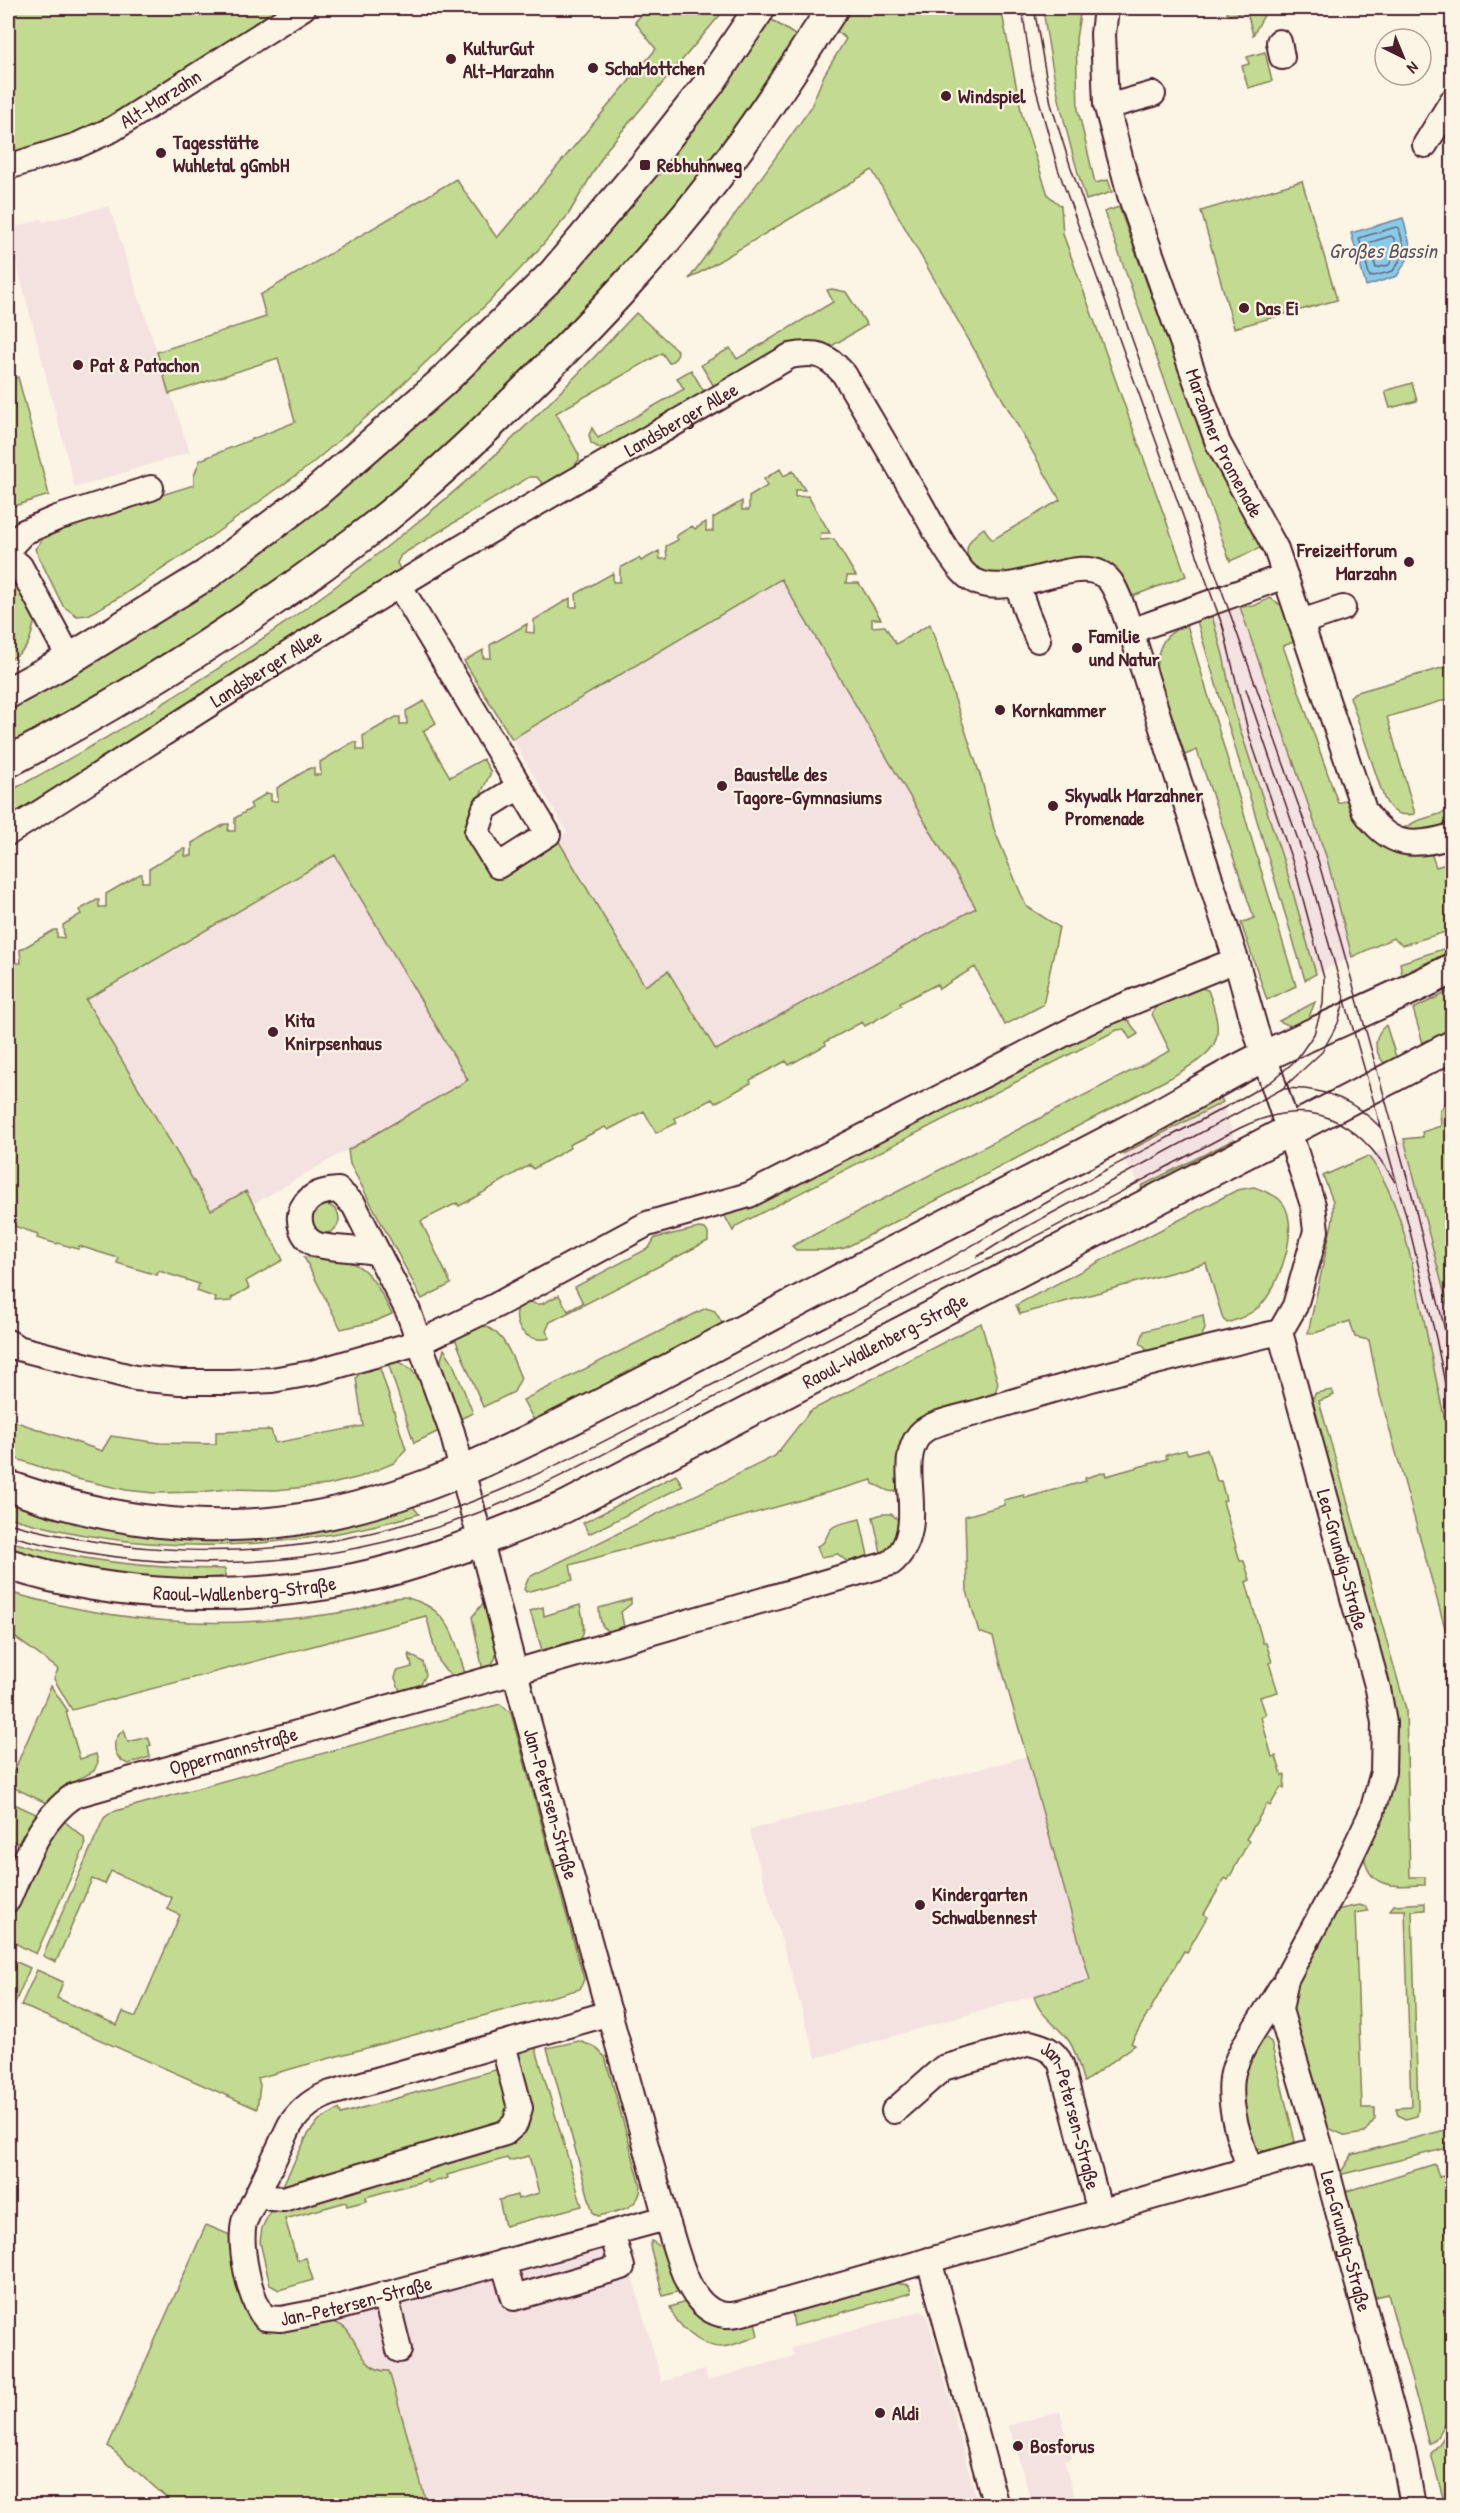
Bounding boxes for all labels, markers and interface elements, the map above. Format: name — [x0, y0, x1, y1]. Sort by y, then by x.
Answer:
north arrow — [1373, 27, 1433, 87]
place label: KulturGut Alt-Marzahn — [463, 34, 554, 84]
marker: KulturGut Alt-Marzahn — [444, 52, 458, 66]
place label: SchaMottchen — [605, 54, 705, 81]
text: N — [1402, 57, 1424, 79]
marker: SchaMottchen — [586, 61, 600, 75]
street label: Alt-Marzahn — [114, 62, 206, 134]
place label: Windspiel — [958, 82, 1026, 110]
marker: Windspiel — [939, 89, 953, 103]
place label: Tagesstätte Wuhletal gGmbH — [172, 128, 290, 179]
marker: Tagesstätte Wuhletal gGmbH — [154, 146, 168, 160]
place label: Rebhuhnweg — [657, 151, 742, 179]
marker: Rebhuhnweg — [638, 158, 652, 172]
water label: Großes Bassin — [1329, 236, 1439, 265]
place label: Das Ei — [1256, 294, 1299, 321]
marker: Das Ei — [1237, 301, 1251, 315]
place label: Pat & Patachon — [90, 351, 200, 378]
marker: Pat & Patachon — [71, 358, 85, 372]
street label: Marzahner Promenade — [1180, 365, 1270, 522]
street label: Landsberger Allee — [619, 375, 743, 463]
place label: Freizeitforum Marzahn — [1296, 536, 1397, 586]
marker: Freizeitforum Marzahn — [1402, 555, 1416, 569]
street label: Landsberger Allee — [205, 622, 327, 713]
place label: Familie und Natur — [1088, 622, 1160, 672]
marker: Familie und Natur — [1070, 641, 1084, 655]
place label: Kornkammer — [1012, 696, 1107, 723]
marker: Kornkammer — [993, 703, 1007, 717]
place label: Baustelle des Tagore-Gymnasiums — [733, 760, 882, 811]
marker: Baustelle des Tagore-Gymnasiums — [715, 779, 729, 793]
place label: Skywalk Marzahner Promenade — [1065, 781, 1203, 831]
marker: Skywalk Marzahner Promenade — [1046, 799, 1060, 813]
place label: Kita Knirpsenhaus — [285, 1006, 382, 1057]
marker: Kita Knirpsenhaus — [266, 1025, 280, 1039]
street label: Raoul-Wallenberg-Straße — [797, 1286, 972, 1394]
street label: Lea-Grundig-Straße — [1311, 1486, 1375, 1633]
street label: Raoul-Wallenberg-Straße — [152, 1569, 338, 1607]
street label: Oppermannstraße — [166, 1719, 301, 1781]
street label: Jan-Petersen-Straße — [518, 1725, 585, 1882]
place label: Kindergarten Schwalbennest — [932, 1880, 1038, 1930]
marker: Kindergarten Schwalbennest — [913, 1898, 927, 1912]
street label: Jan-Petersen-Straße — [1037, 2034, 1107, 2192]
street label: Lea-Grundig-Straße — [1314, 2167, 1379, 2315]
street label: Jan-Petersen-Straße — [278, 2269, 435, 2332]
place label: Aldi — [892, 2399, 919, 2426]
marker: Aldi — [873, 2406, 887, 2420]
place label: Bosforus — [1030, 2432, 1095, 2459]
marker: Bosforus — [1011, 2439, 1025, 2453]

